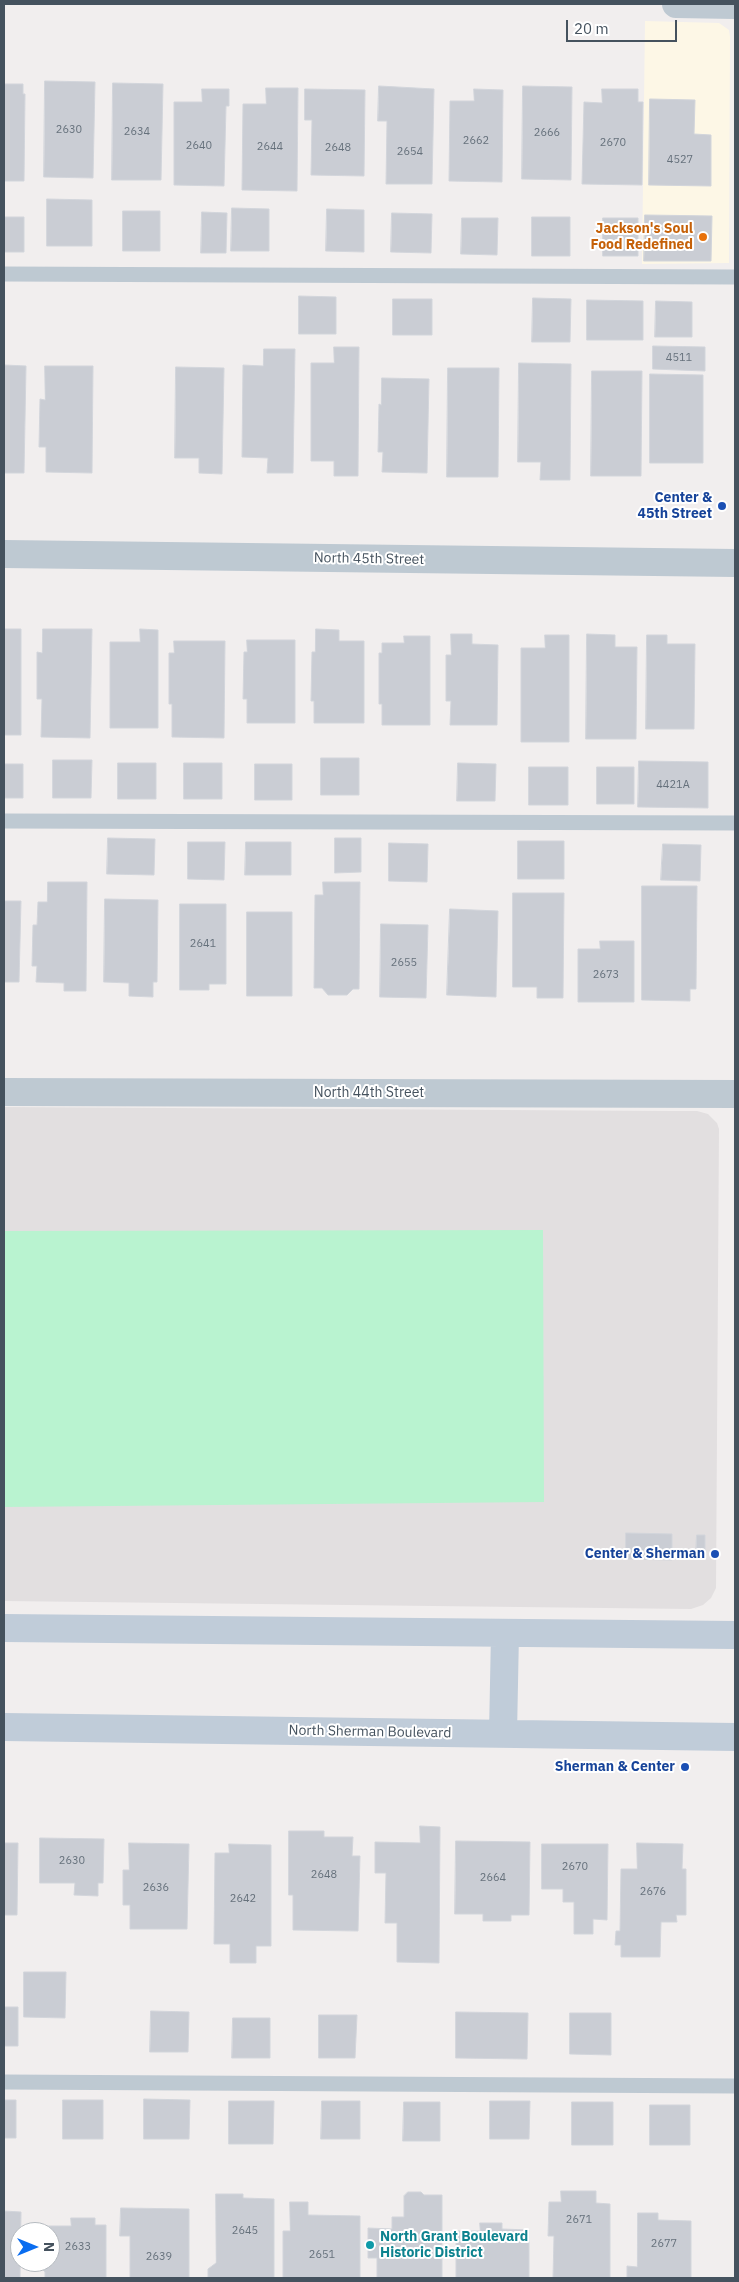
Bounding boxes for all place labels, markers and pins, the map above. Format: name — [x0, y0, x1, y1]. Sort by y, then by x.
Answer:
place label: Jackson's Soul Food Redefined — [590, 221, 693, 253]
marker: Jackson's Soul Food Redefined — [697, 231, 709, 243]
place label: Center & 45th Street — [637, 490, 712, 522]
marker: Center & 45th Street — [716, 500, 728, 512]
place label: Center & Sherman — [585, 1546, 705, 1562]
marker: Center & Sherman — [709, 1548, 721, 1560]
place label: Sherman & Center — [555, 1759, 675, 1775]
marker: Sherman & Center — [679, 1761, 691, 1773]
place label: North Grant Boulevard Historic District — [380, 2229, 528, 2262]
marker: North Grant Boulevard Historic District — [364, 2239, 376, 2251]

